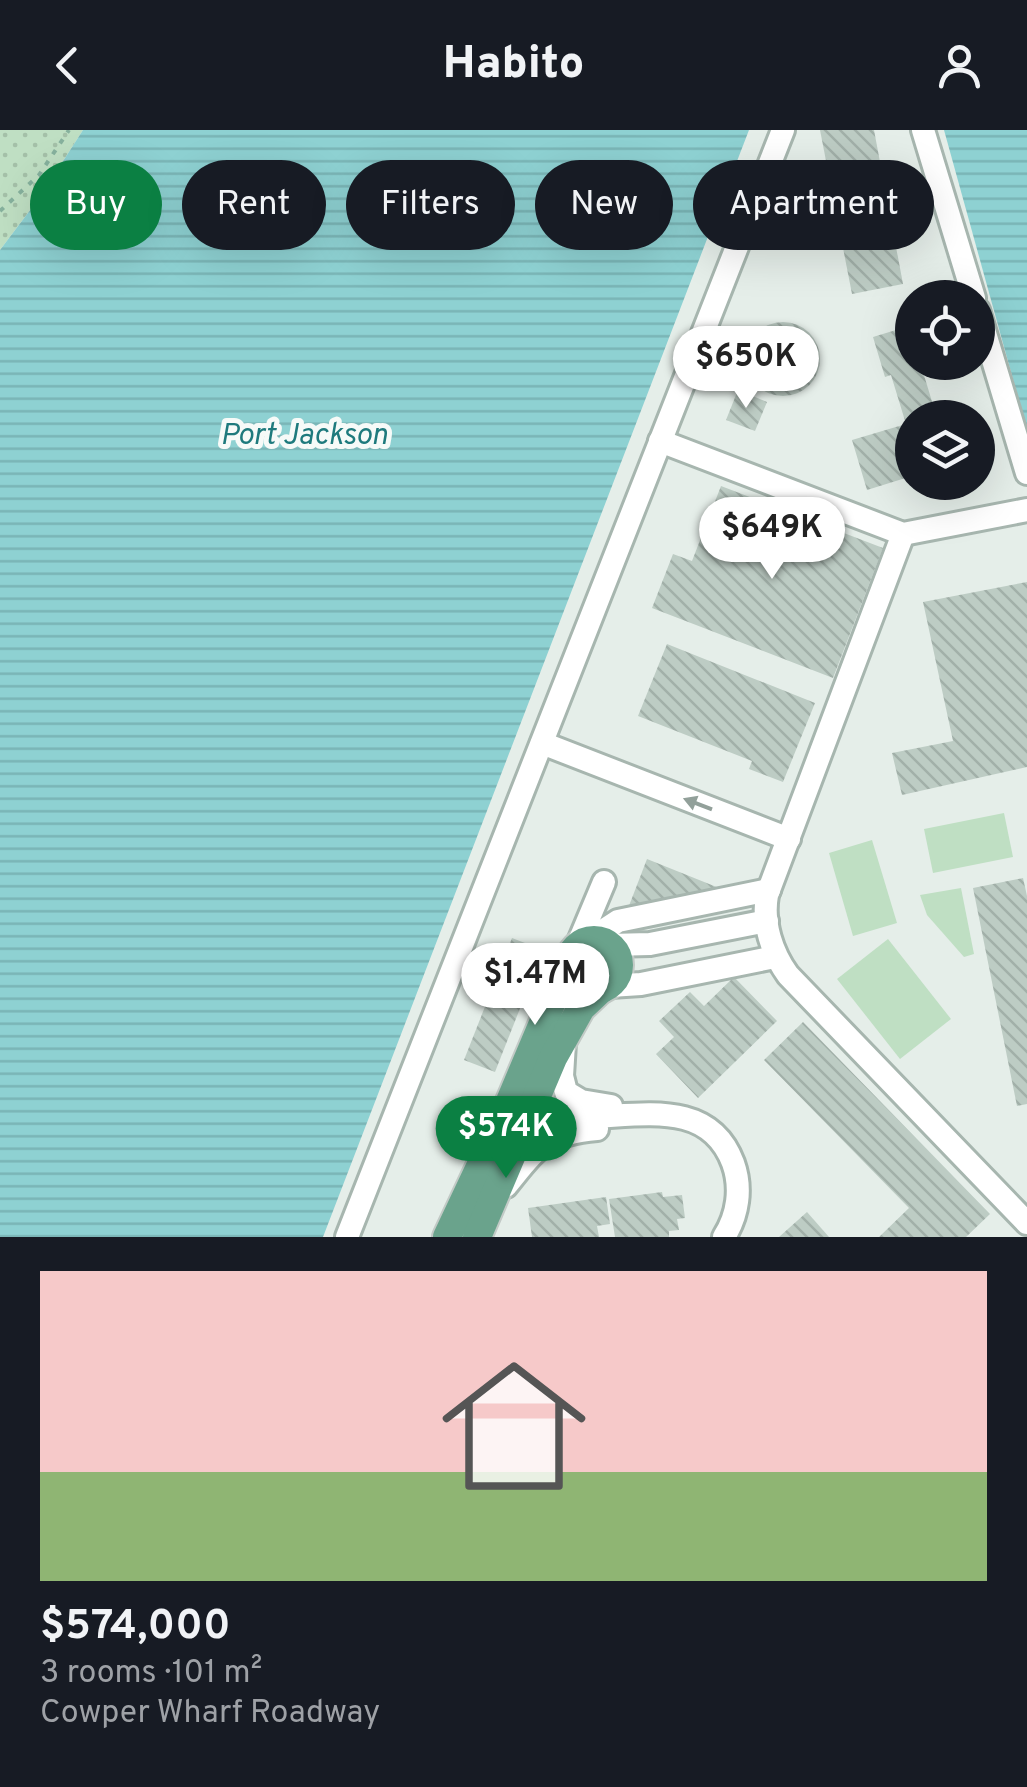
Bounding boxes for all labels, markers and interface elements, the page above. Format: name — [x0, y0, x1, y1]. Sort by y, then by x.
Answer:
text: Habito — [443, 37, 584, 94]
icon: back — [40, 38, 95, 93]
icon: person — [932, 38, 987, 93]
chip: Buy — [30, 160, 162, 250]
chip: Rent — [182, 160, 326, 250]
chip: Filters — [346, 160, 515, 250]
chip: New — [535, 160, 673, 250]
chip: Apartment — [693, 160, 934, 250]
map controls — [895, 280, 995, 500]
button: locate — [895, 280, 995, 380]
pin: $650K — [676, 326, 816, 411]
text: $650K — [695, 338, 797, 378]
button: layers — [895, 400, 995, 500]
water label: Port Jackson — [220, 418, 388, 455]
pin: $649K — [702, 497, 842, 582]
text: $649K — [721, 509, 823, 549]
one-way arrow — [683, 795, 713, 811]
pin: $1.47M — [454, 943, 616, 1028]
text: $1.47M — [483, 955, 587, 995]
pin: $574K — [436, 1096, 576, 1181]
text: $574K — [458, 1108, 554, 1148]
icon: home — [424, 1336, 604, 1516]
text: $574,000 — [40, 1601, 231, 1654]
text: 3 rooms · 101 m² — [40, 1654, 262, 1694]
text: Cowper Wharf Roadway — [40, 1694, 380, 1734]

